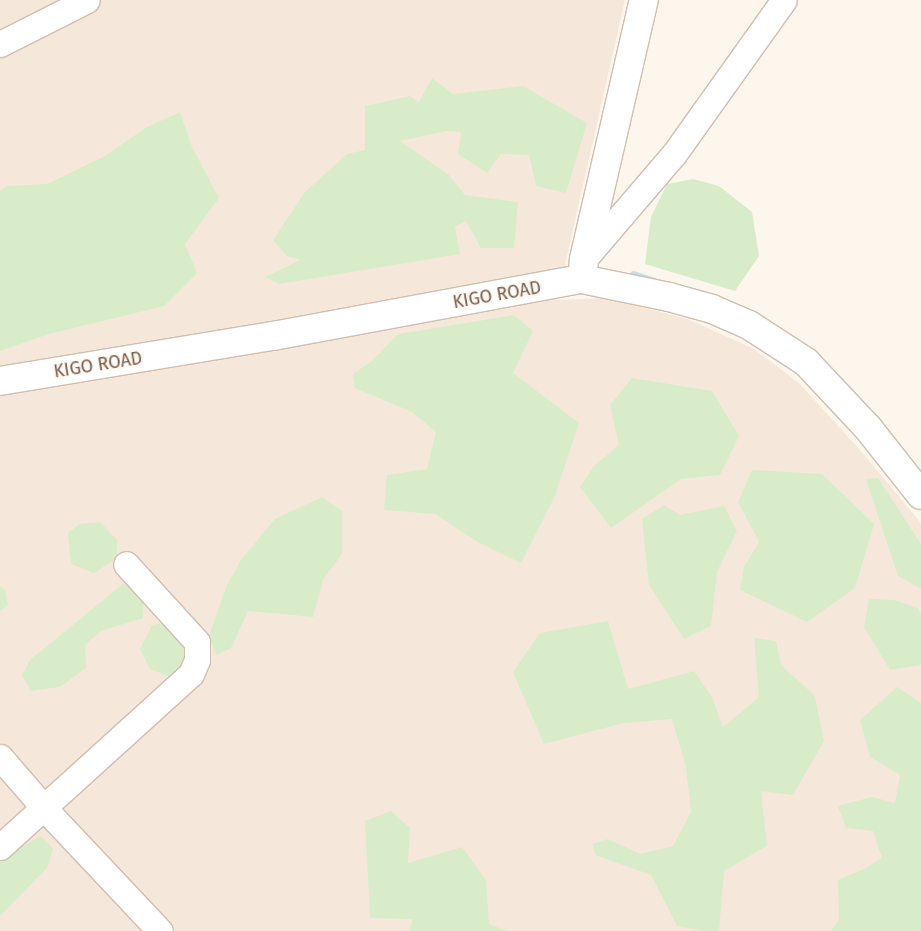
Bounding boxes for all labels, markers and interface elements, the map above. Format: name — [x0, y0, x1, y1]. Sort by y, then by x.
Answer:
street label: KIGO ROAD — [451, 277, 543, 313]
street label: KIGO ROAD — [52, 347, 144, 383]

